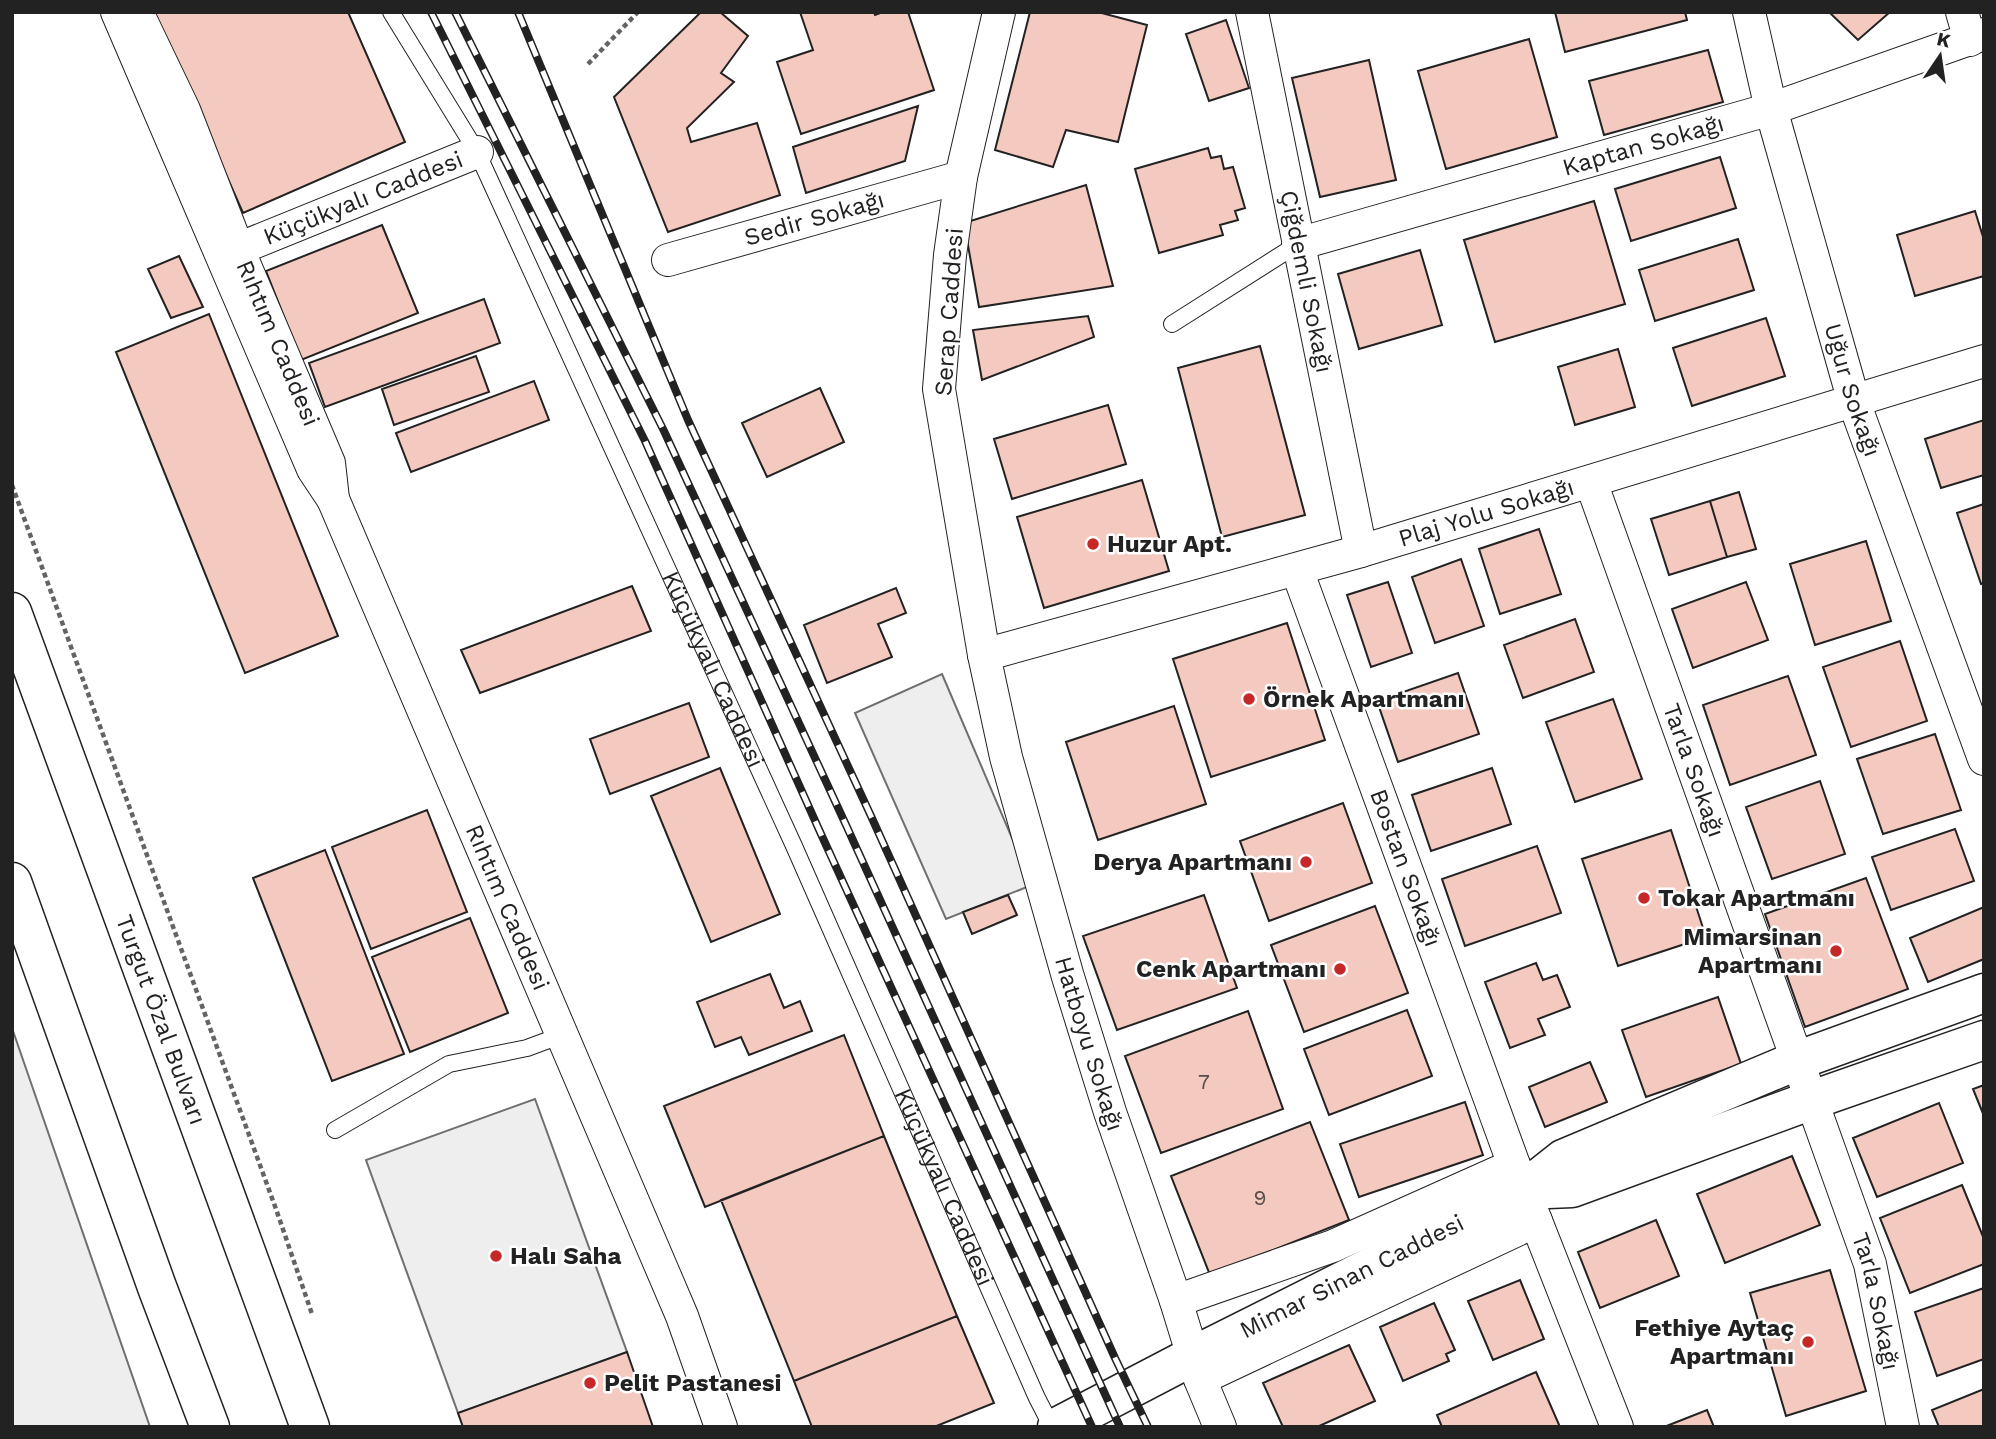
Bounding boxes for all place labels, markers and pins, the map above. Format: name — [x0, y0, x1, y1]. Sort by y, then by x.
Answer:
place label: Huzur Apt. — [1107, 530, 1232, 558]
marker: Huzur Apt. — [1085, 536, 1101, 552]
place label: Örnek Apartmanı — [1263, 685, 1465, 713]
marker: Örnek Apartmanı — [1241, 691, 1257, 707]
place label: Derya Apartmanı — [1093, 848, 1292, 876]
marker: Derya Apartmanı — [1298, 854, 1314, 870]
place label: Tokar Apartmanı — [1658, 884, 1855, 912]
marker: Tokar Apartmanı — [1636, 890, 1652, 906]
place label: Mimarsinan Apartmanı — [1683, 923, 1822, 979]
marker: Mimarsinan Apartmanı — [1828, 943, 1844, 959]
place label: Cenk Apartmanı — [1136, 955, 1326, 983]
marker: Cenk Apartmanı — [1332, 961, 1348, 977]
place label: Halı Saha — [510, 1242, 622, 1270]
marker: Halı Saha — [488, 1248, 504, 1264]
place label: Fethiye Aytaç Apartmanı — [1634, 1314, 1794, 1370]
marker: Fethiye Aytaç Apartmanı — [1800, 1334, 1816, 1350]
place label: Pelit Pastanesi — [604, 1369, 782, 1397]
marker: Pelit Pastanesi — [582, 1375, 598, 1391]

